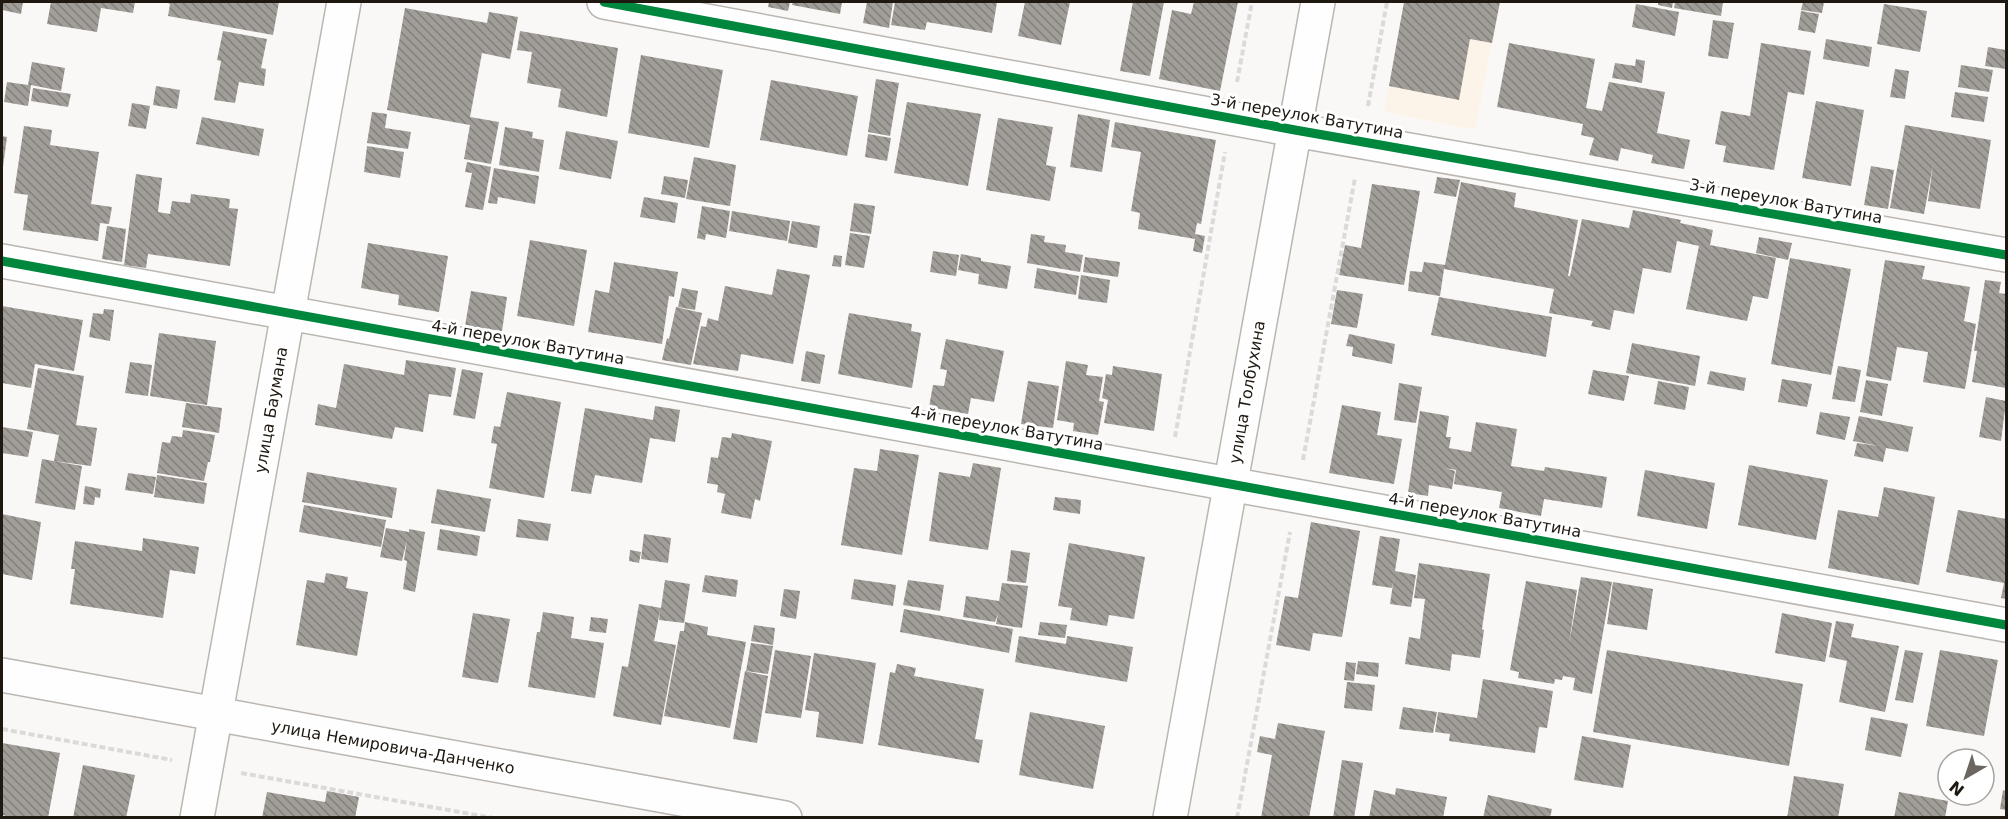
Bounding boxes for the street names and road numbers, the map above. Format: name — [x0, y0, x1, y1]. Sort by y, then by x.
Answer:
street label: 3-й переулок Ватутина — [1209, 90, 1405, 142]
street label: 3-й переулок Ватутина — [1688, 175, 1884, 227]
street label: 4-й переулок Ватутина — [430, 316, 626, 368]
street label: улица Толбухина — [1225, 319, 1269, 465]
street label: улица Баумана — [251, 345, 291, 475]
street label: 4-й переулок Ватутина — [909, 402, 1105, 454]
street label: 4-й переулок Ватутина — [1387, 489, 1583, 541]
street label: улица Немировича-Данченко — [270, 716, 516, 778]

